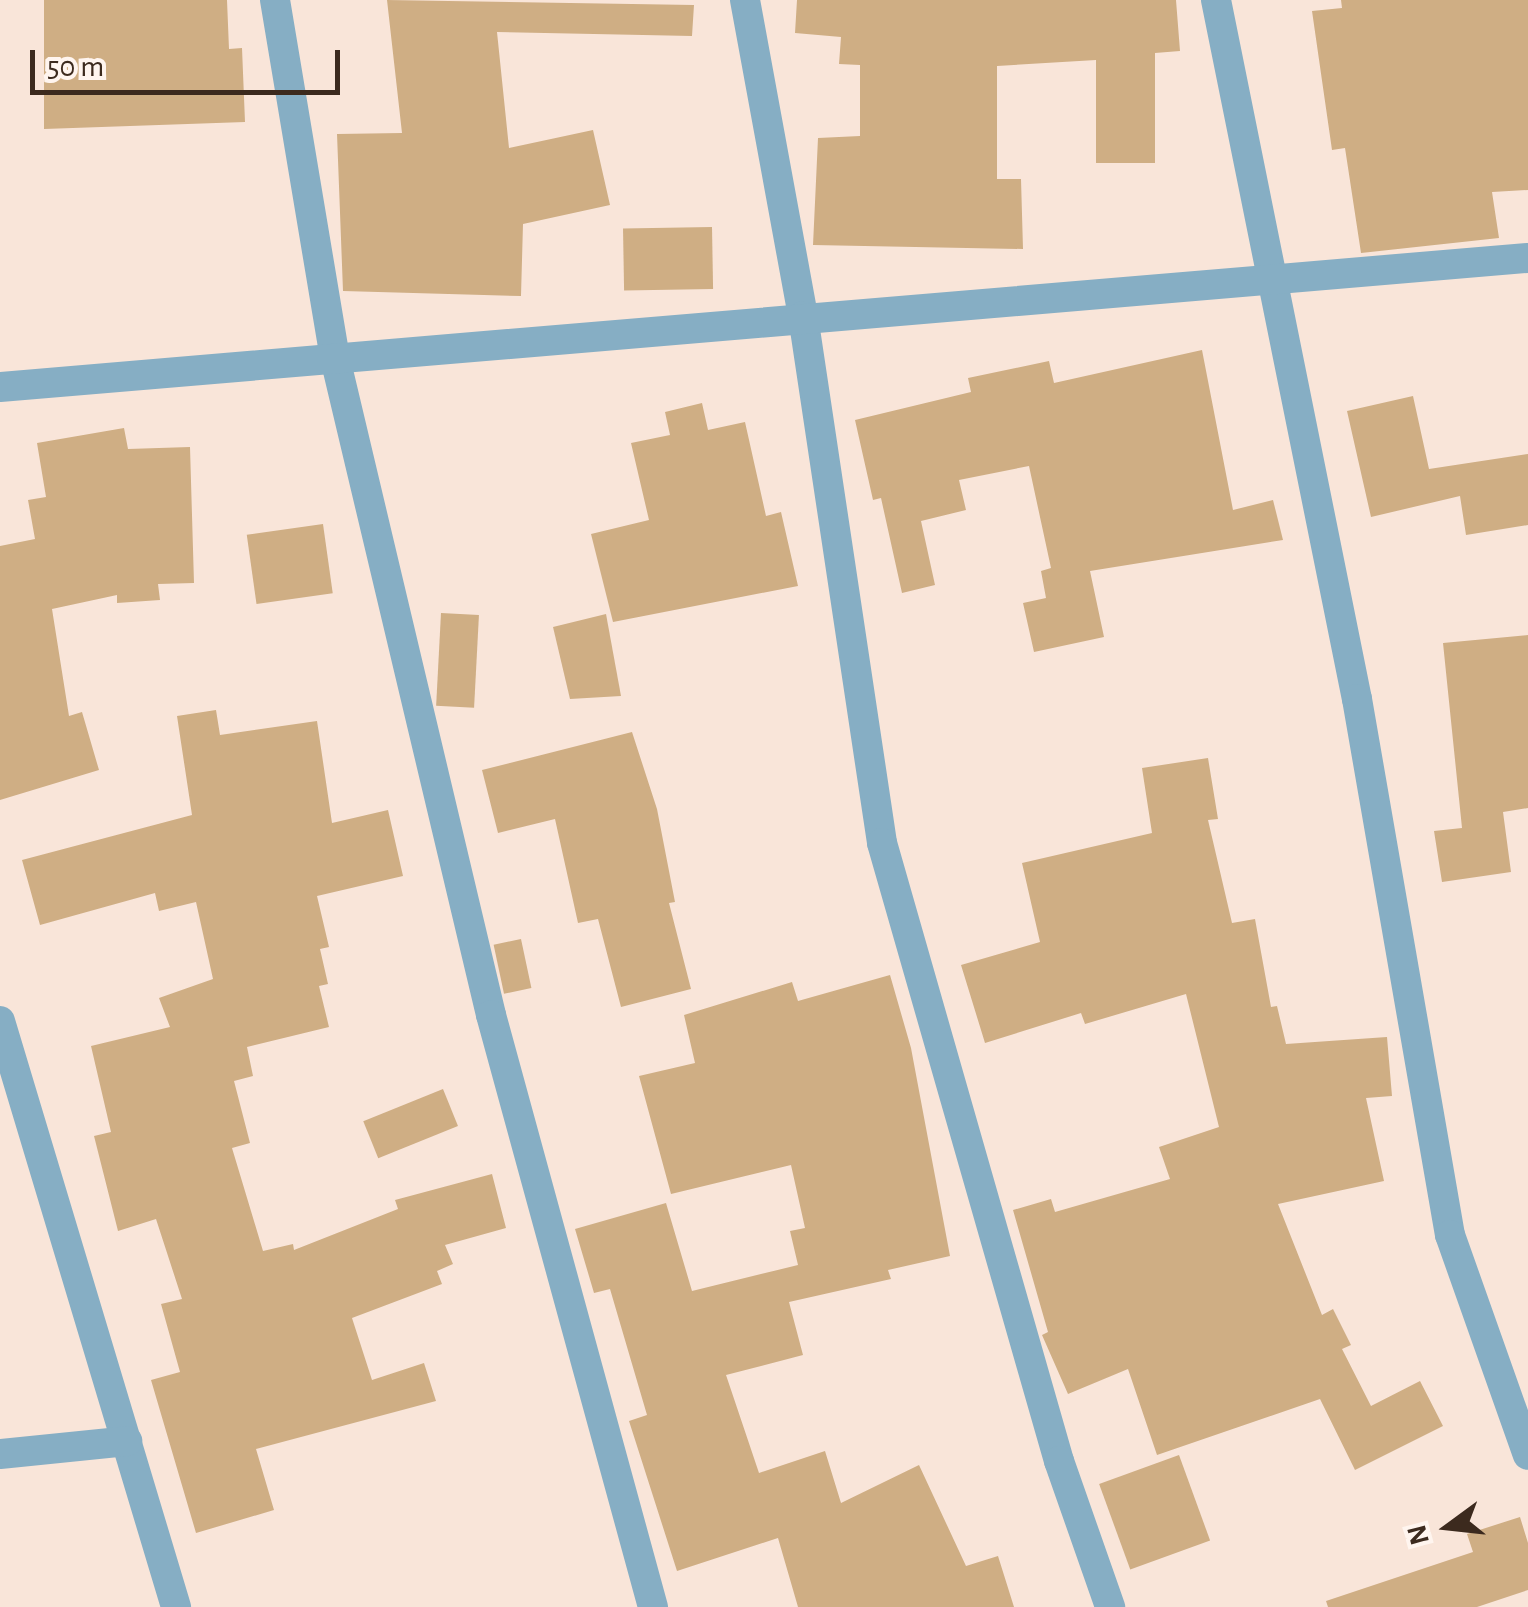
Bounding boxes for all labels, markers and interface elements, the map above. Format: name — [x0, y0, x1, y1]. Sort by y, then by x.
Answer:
scale bar — [35, 30, 345, 92]
text: 50 m — [47, 52, 104, 82]
north arrow — [1398, 1477, 1498, 1577]
text: N — [1403, 1522, 1435, 1548]

